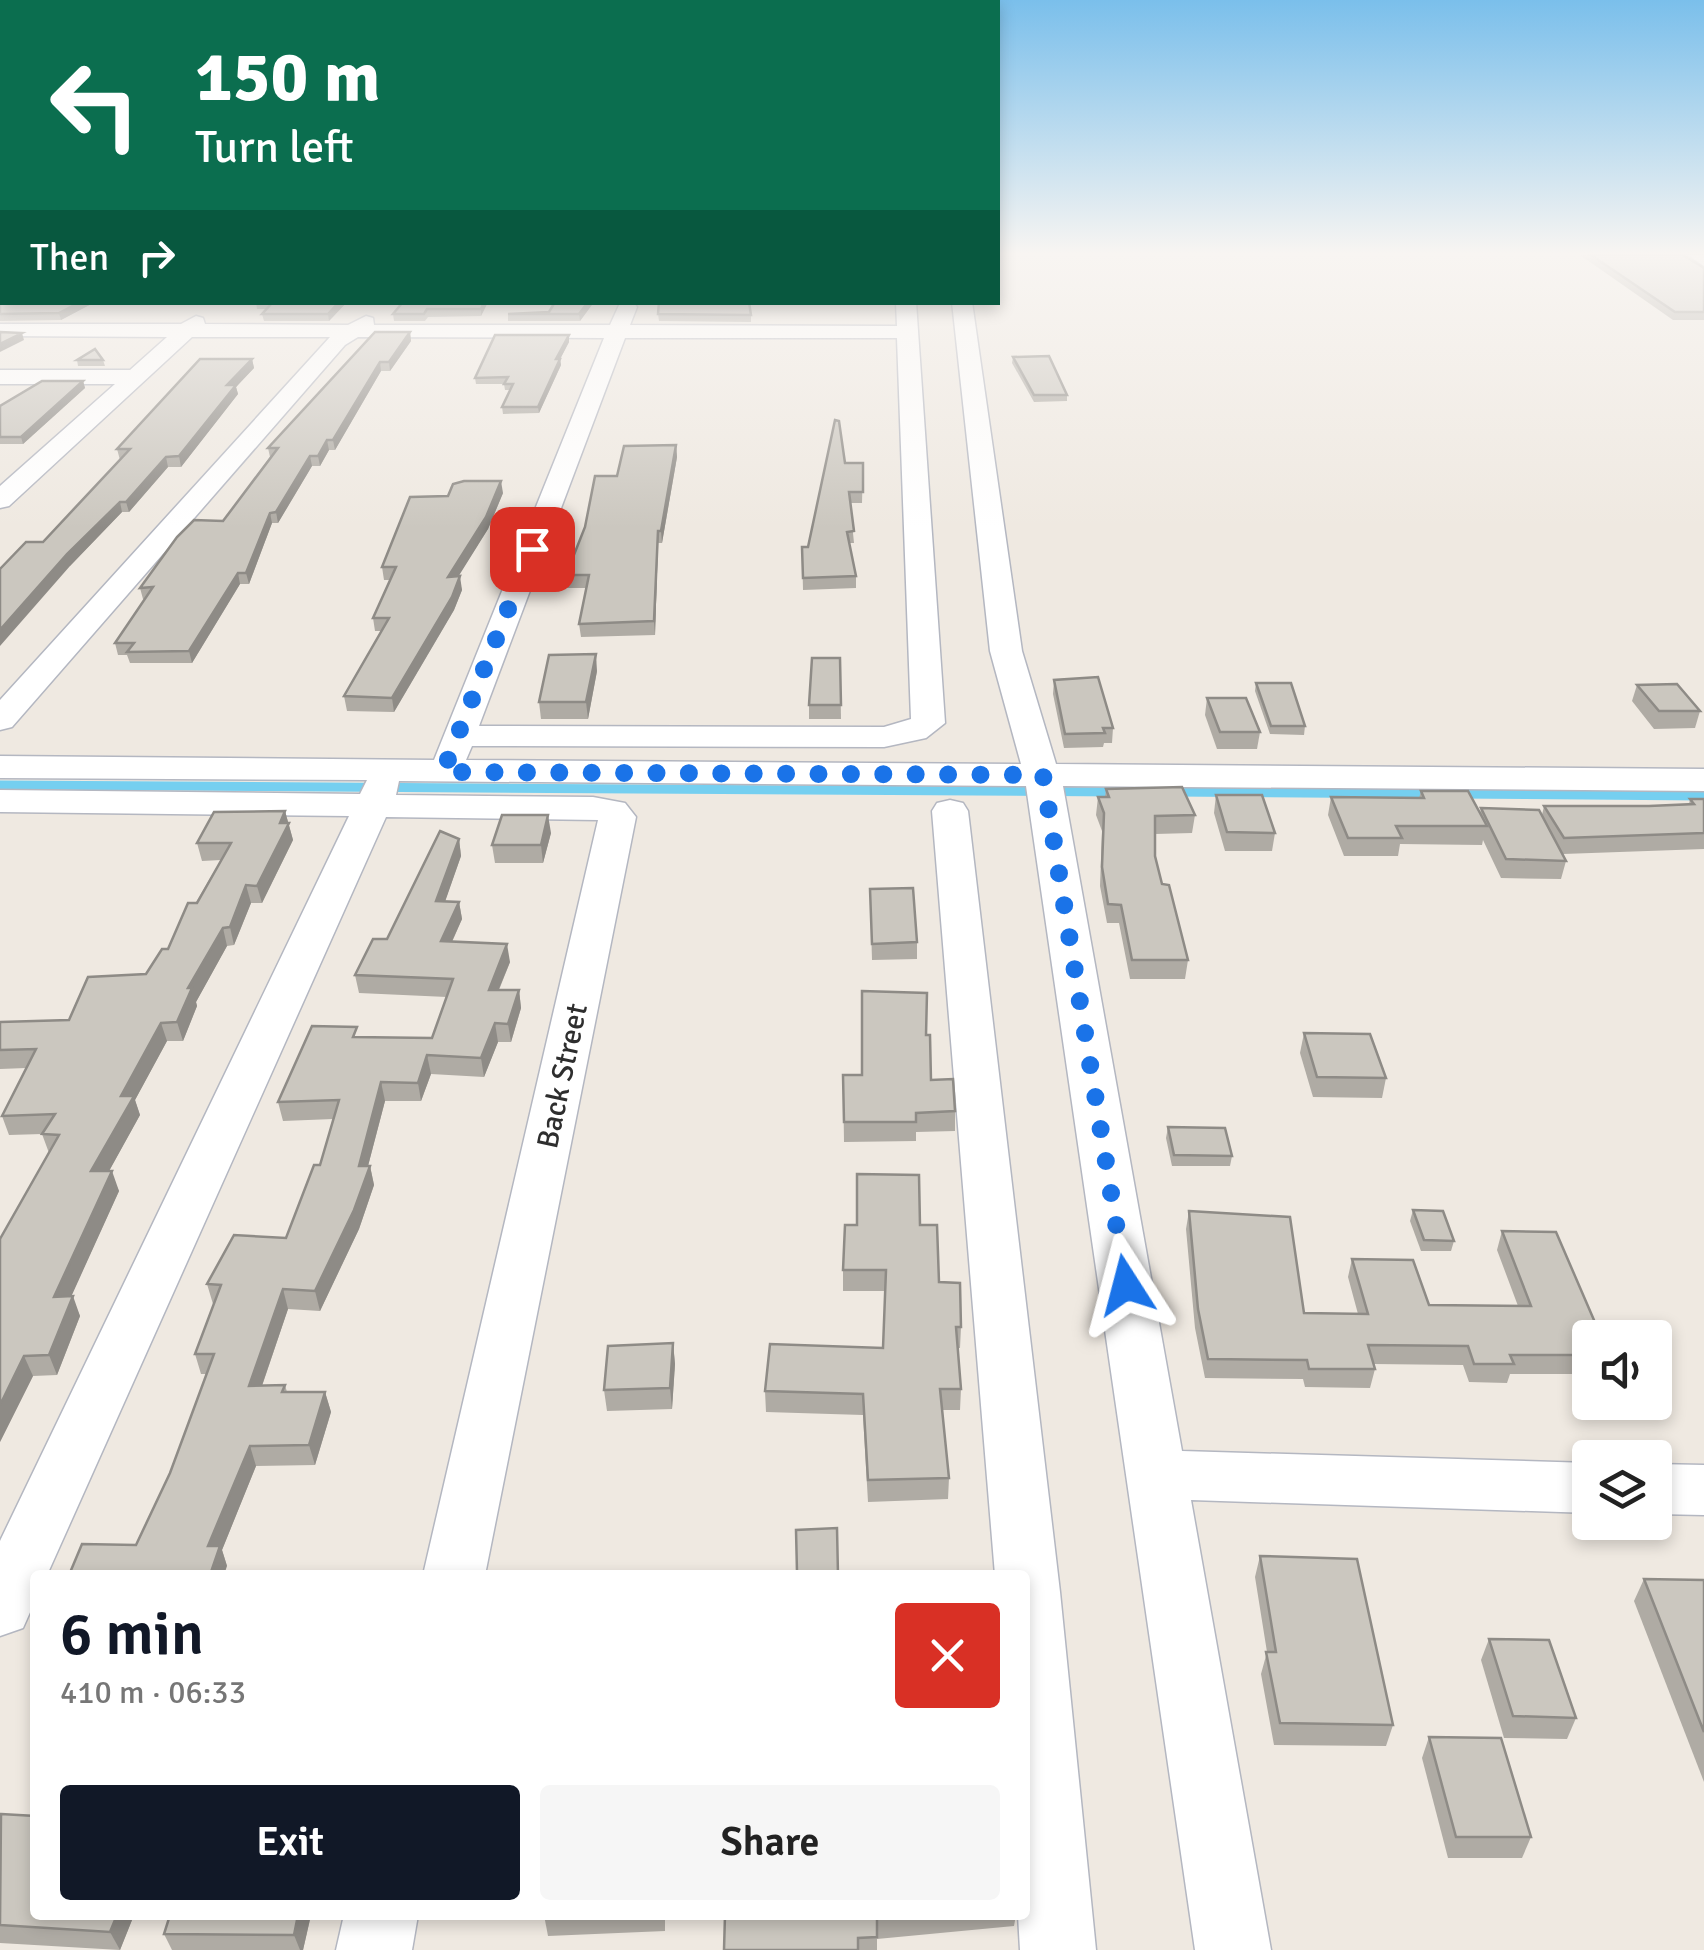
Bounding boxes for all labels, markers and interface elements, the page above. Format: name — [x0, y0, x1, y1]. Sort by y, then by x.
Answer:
text: 150 m — [195, 34, 380, 120]
icon: left — [30, 40, 160, 170]
text: Turn left — [195, 120, 354, 175]
icon: right — [129, 230, 184, 285]
text: Then — [30, 234, 109, 281]
pin — [490, 507, 575, 592]
icon: arrive — [505, 522, 560, 577]
street label: Back Street — [529, 1000, 596, 1152]
position arrow — [1074, 1233, 1178, 1337]
map controls — [1572, 1320, 1672, 1540]
button: sound — [1572, 1320, 1672, 1420]
button: layers — [1572, 1440, 1672, 1540]
text: 6 min — [60, 1598, 204, 1672]
button: close — [895, 1603, 1000, 1708]
text: 410 m · 06:33 — [60, 1673, 246, 1712]
button: Exit — [60, 1785, 520, 1900]
button: Share — [540, 1785, 1000, 1900]

